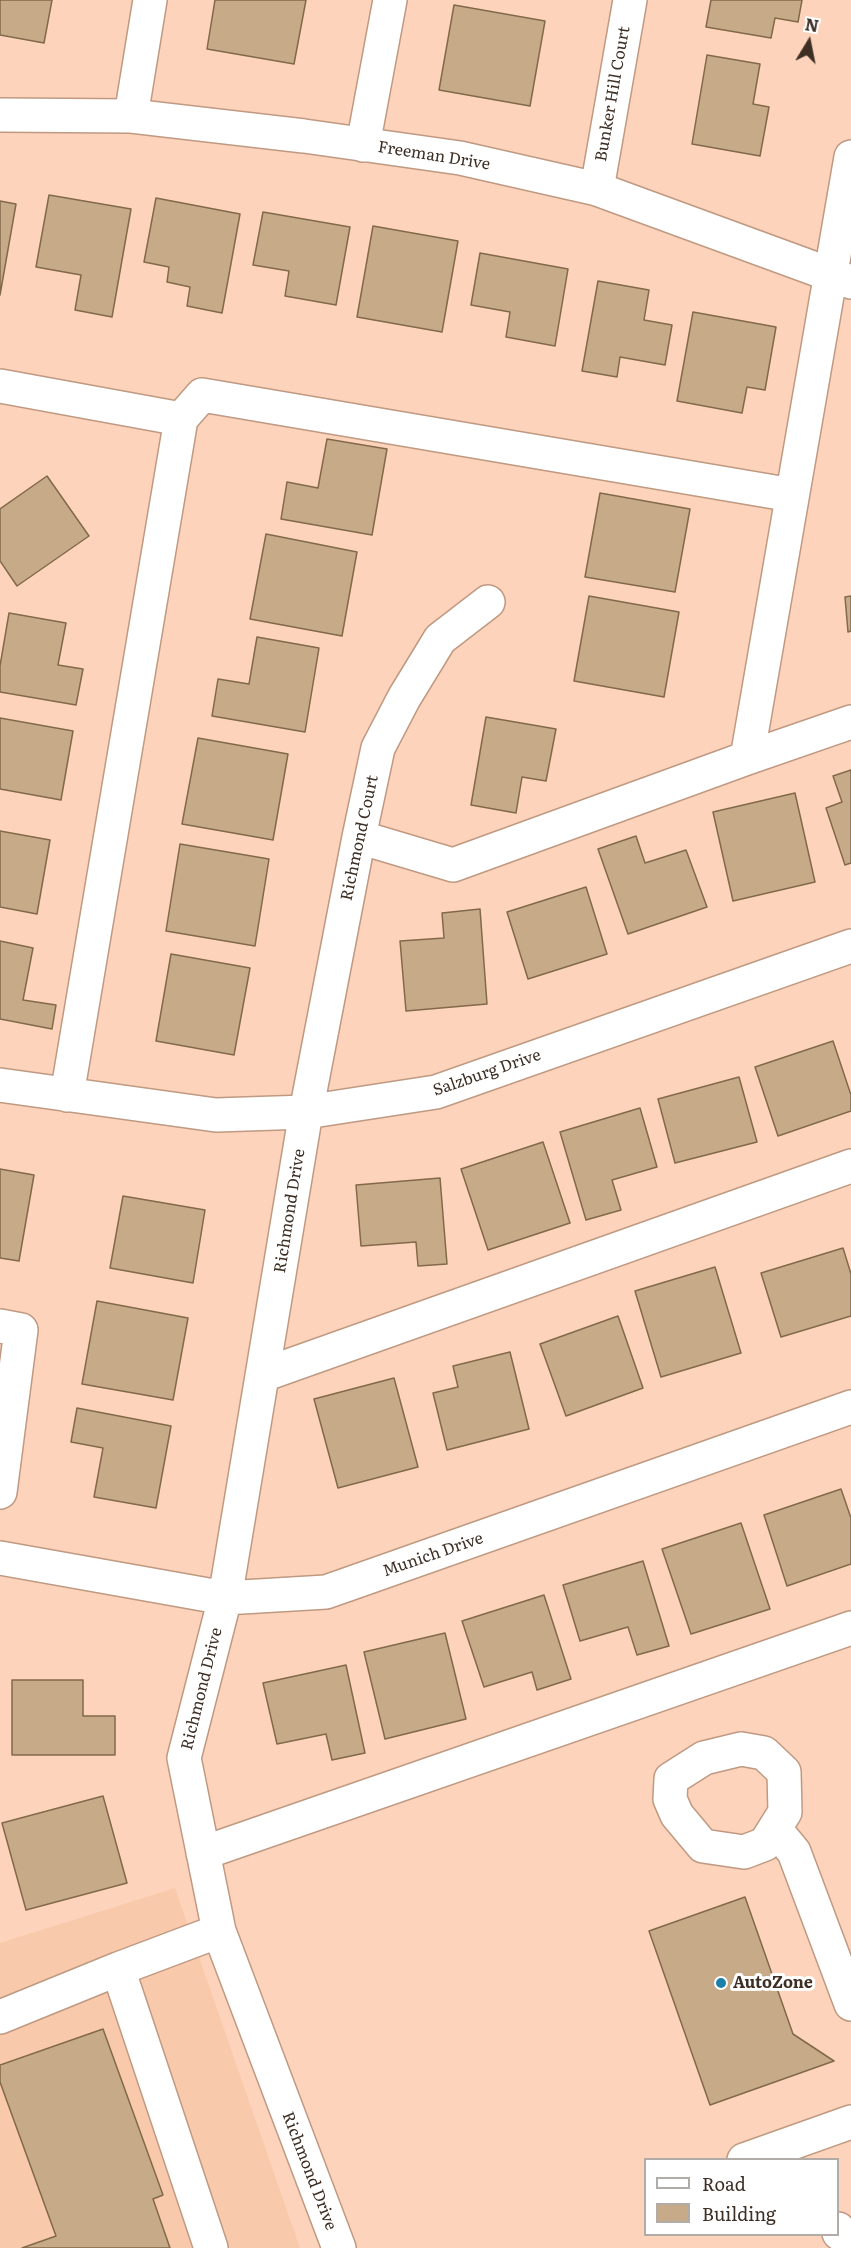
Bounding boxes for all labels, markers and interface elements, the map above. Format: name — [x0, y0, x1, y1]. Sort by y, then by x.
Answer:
text: N — [803, 11, 821, 37]
north arrow — [779, 12, 839, 72]
street label: Bunker Hill Court — [592, 25, 634, 163]
street label: Freeman Drive — [377, 138, 491, 174]
street label: Richmond Court — [337, 773, 383, 903]
street label: Salzburg Drive — [431, 1046, 543, 1100]
street label: Richmond Drive — [271, 1148, 309, 1274]
street label: Munich Drive — [380, 1529, 486, 1581]
street label: Richmond Drive — [178, 1626, 226, 1752]
place label: AutoZone — [733, 1973, 813, 1993]
marker: AutoZone — [714, 1976, 728, 1990]
street label: Richmond Drive — [278, 2109, 340, 2233]
legend — [644, 2158, 839, 2236]
text: Road — [702, 2170, 746, 2197]
text: Building — [702, 2200, 776, 2227]

